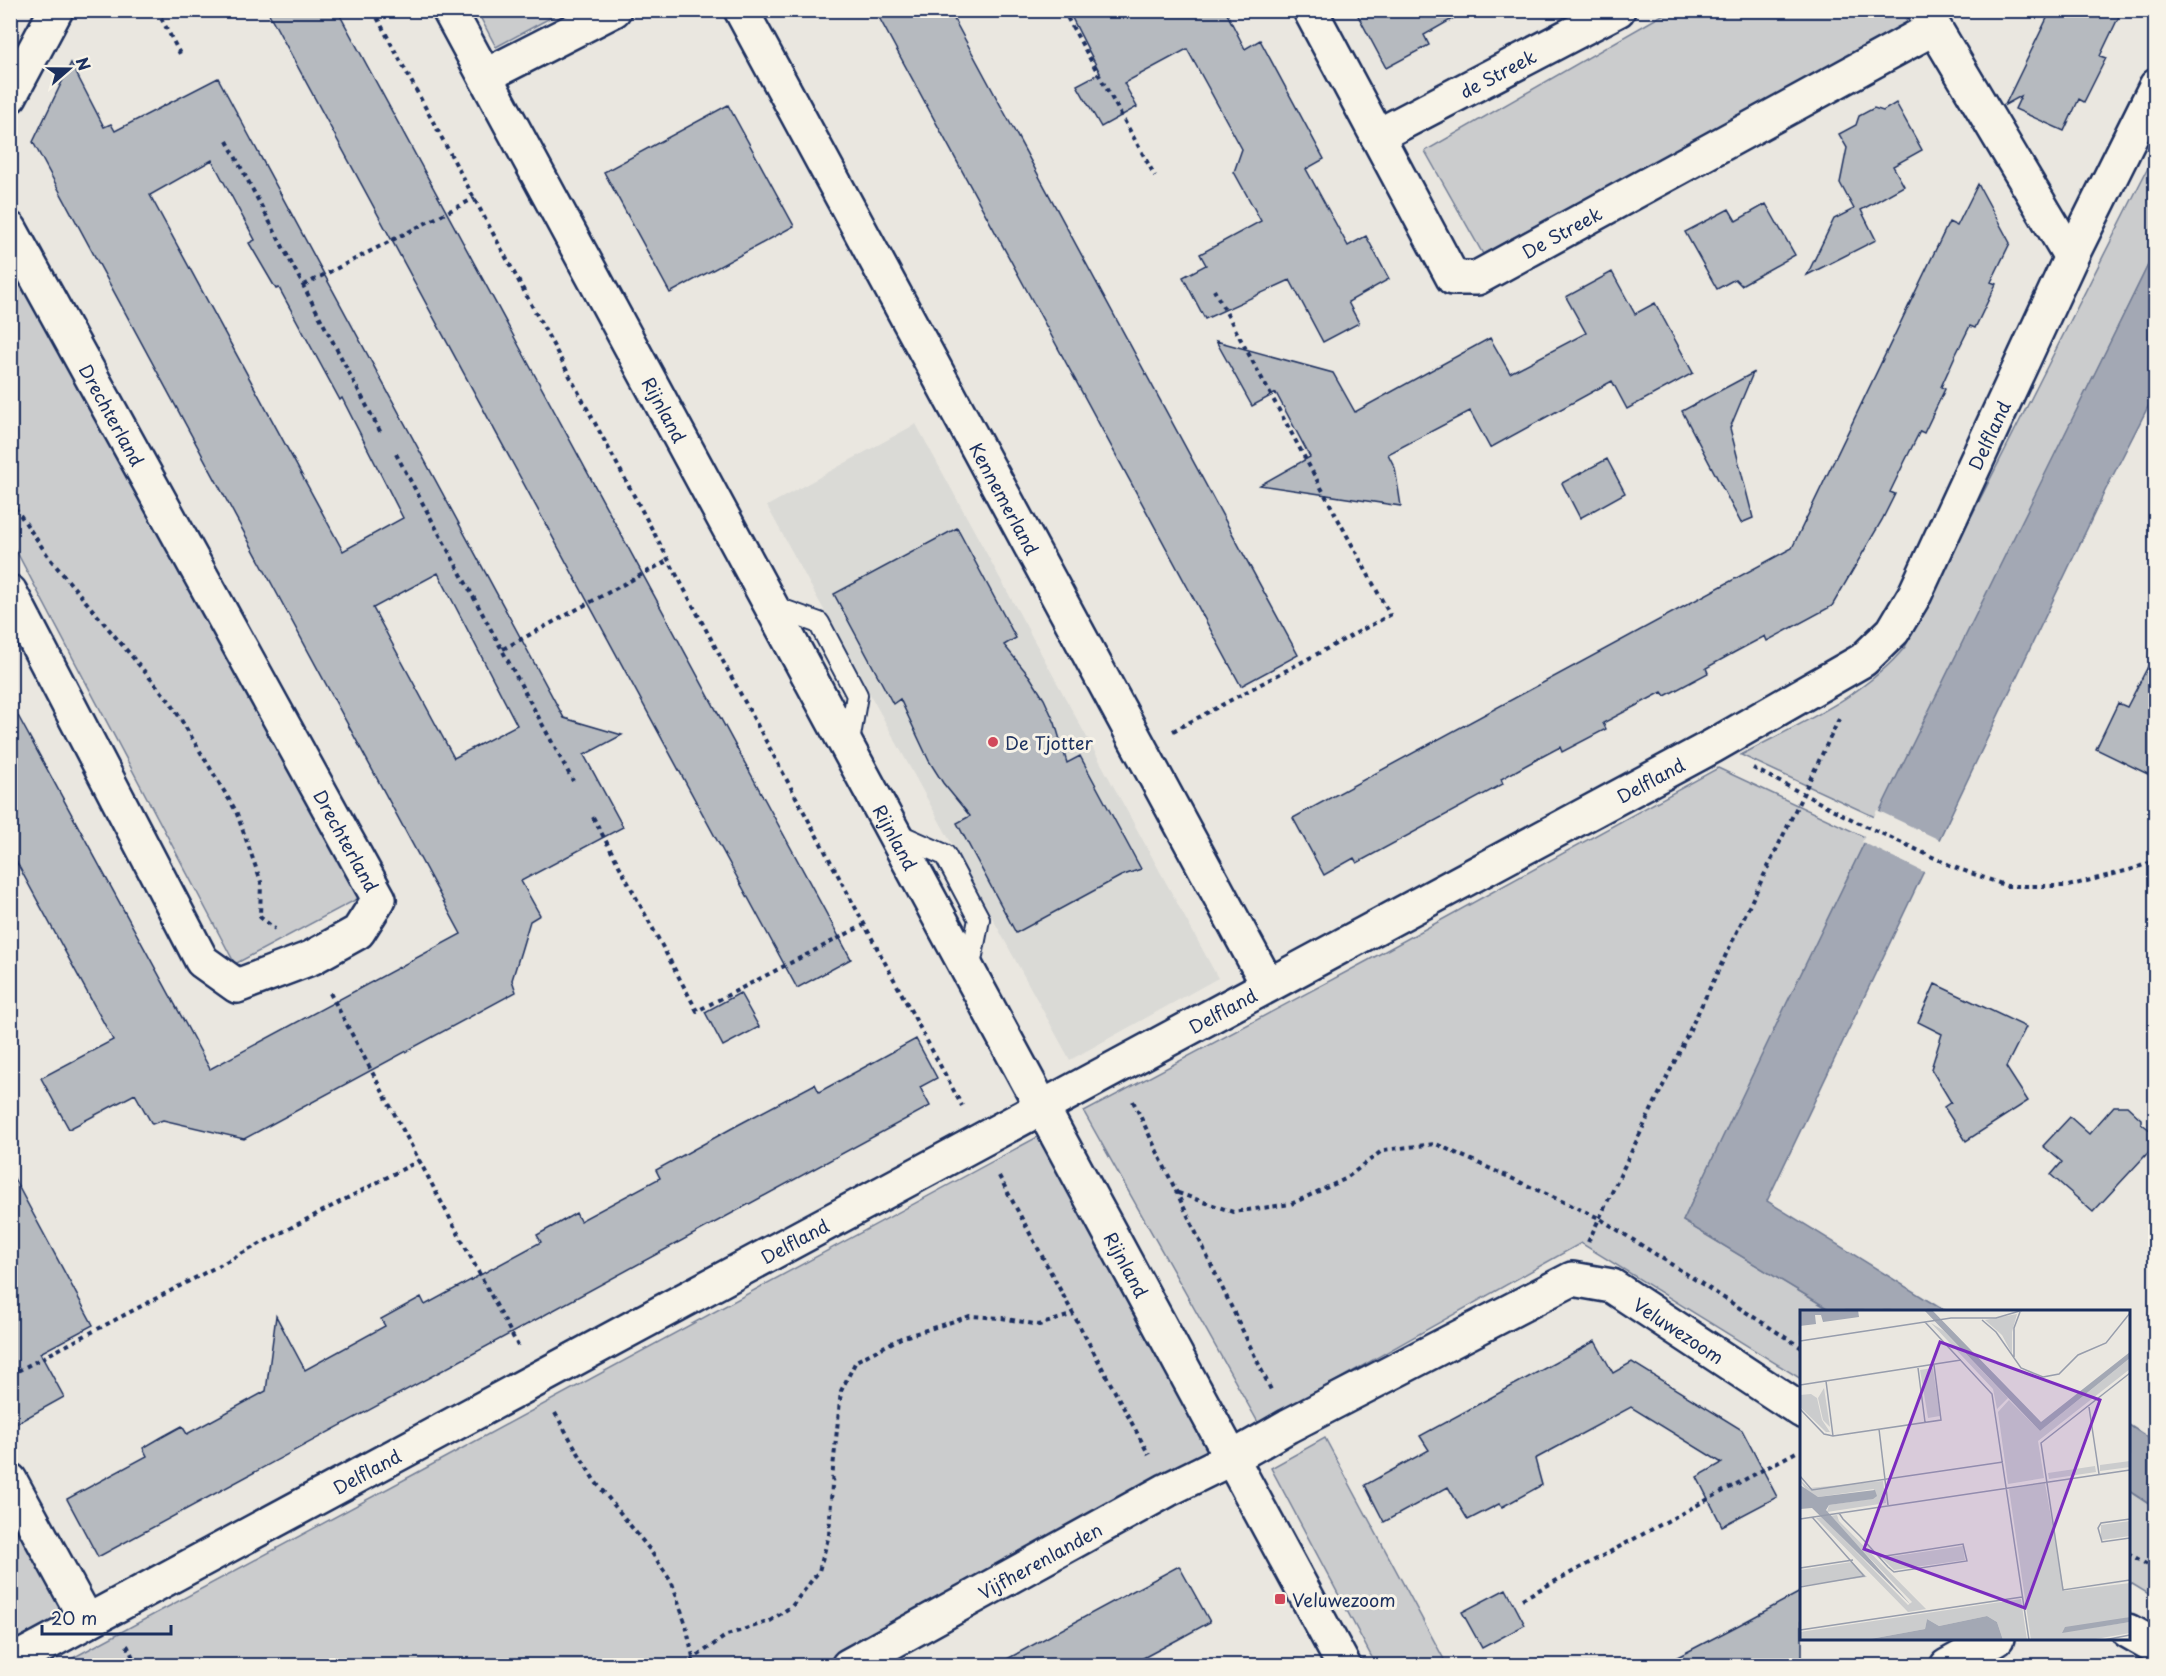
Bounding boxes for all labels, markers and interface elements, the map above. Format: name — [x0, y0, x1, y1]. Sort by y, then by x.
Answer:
north arrow — [39, 39, 99, 99]
street label: de Streek — [1455, 42, 1541, 104]
text: N — [71, 53, 97, 74]
street label: De Streek — [1517, 199, 1606, 265]
street label: Drechterland — [73, 359, 151, 471]
street label: Rijnland — [636, 372, 694, 447]
street label: Delfland — [1961, 396, 2016, 474]
street label: Kennemerland — [964, 437, 1046, 559]
place label: De Tjotter — [1005, 729, 1093, 756]
marker: De Tjotter — [986, 735, 1000, 749]
street label: Delfland — [1612, 750, 1689, 809]
street label: Drechterland — [308, 784, 386, 896]
street label: Rijnland — [867, 799, 925, 875]
street label: Delfland — [1184, 981, 1261, 1040]
street label: Delfland — [756, 1211, 833, 1270]
street label: Rijnland — [1098, 1227, 1156, 1302]
street label: Veluwezoom — [1628, 1290, 1730, 1370]
inset map — [1800, 1310, 2130, 1640]
street label: Delfland — [328, 1442, 405, 1500]
street label: Vijfherenlanden — [973, 1515, 1107, 1605]
place label: Veluwezoom — [1292, 1586, 1396, 1613]
marker: Veluwezoom — [1273, 1592, 1287, 1606]
scale bar — [42, 1598, 171, 1636]
text: 20 m — [51, 1604, 97, 1631]

